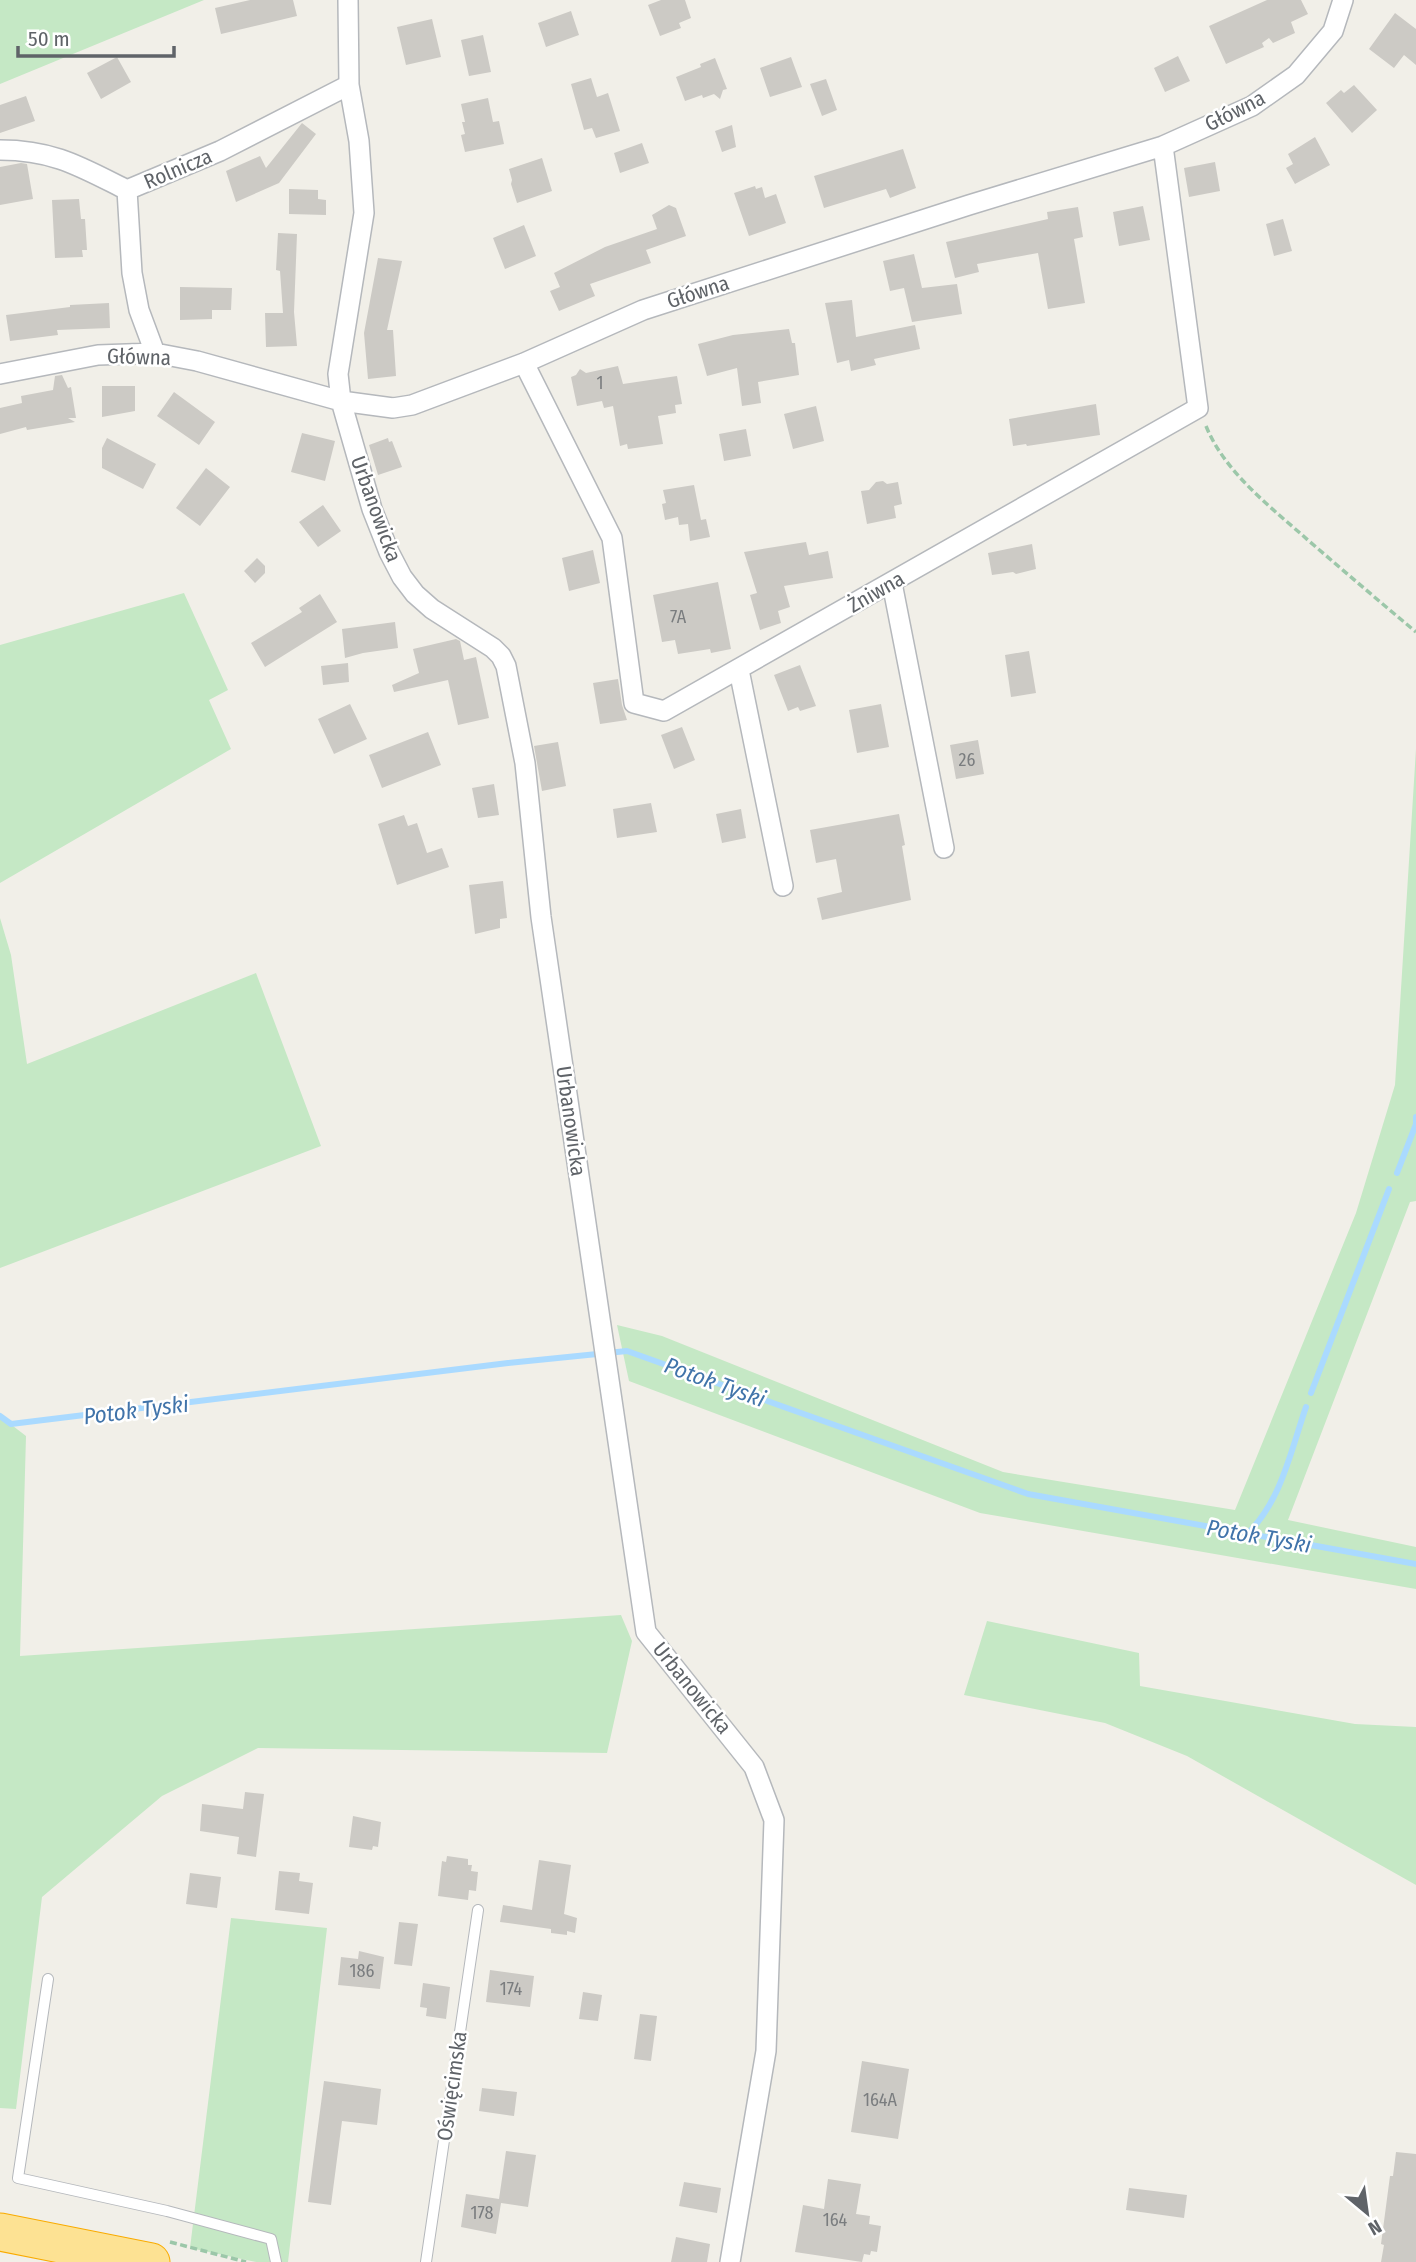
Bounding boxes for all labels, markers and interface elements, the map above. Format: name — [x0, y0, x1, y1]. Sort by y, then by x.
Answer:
scale bar — [18, 14, 173, 58]
text: 50 m — [28, 26, 70, 52]
street label: Główna — [1201, 85, 1269, 137]
street label: Rolnicza — [140, 143, 216, 195]
street label: Główna — [664, 270, 732, 314]
street label: Główna — [107, 343, 171, 371]
house number: 1 — [596, 372, 604, 394]
street label: Urbanowicka — [345, 452, 407, 566]
street label: Żniwna — [843, 565, 909, 619]
house number: 7A — [670, 606, 687, 628]
house number: 26 — [959, 749, 976, 771]
street label: Urbanowicka — [550, 1064, 592, 1178]
water label: Potok Tyski — [661, 1351, 770, 1413]
water label: Potok Tyski — [82, 1390, 190, 1430]
water label: Potok Tyski — [1205, 1513, 1314, 1559]
street label: Urbanowicka — [647, 1637, 737, 1739]
house number: 186 — [350, 1960, 375, 1982]
house number: 174 — [500, 1978, 522, 2000]
street label: Oświęcimska — [431, 2029, 473, 2143]
house number: 164A — [863, 2089, 898, 2111]
north arrow — [1332, 2178, 1402, 2248]
house number: 178 — [471, 2202, 493, 2224]
house number: 164 — [823, 2209, 848, 2231]
text: N — [1364, 2215, 1386, 2240]

